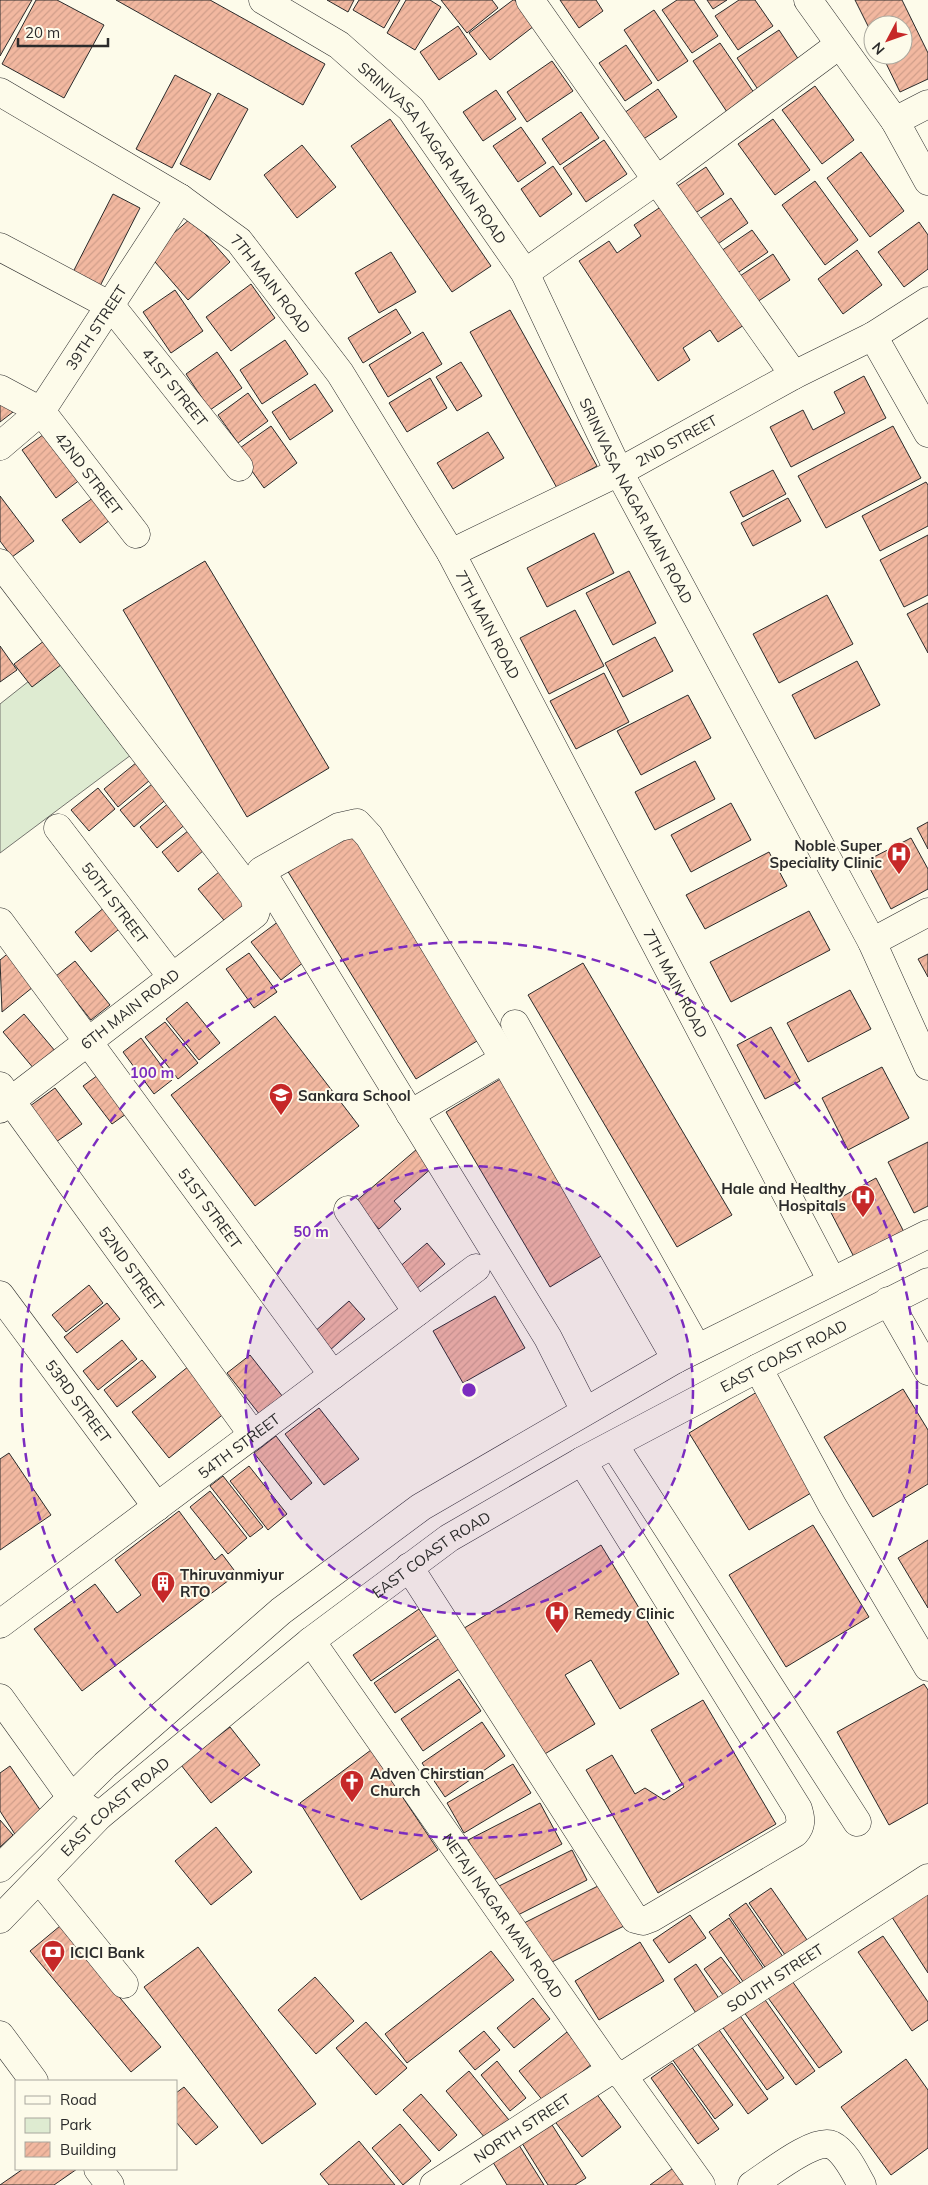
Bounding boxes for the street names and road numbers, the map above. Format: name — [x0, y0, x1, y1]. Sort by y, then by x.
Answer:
street label: SRINIVASA NAGAR MAIN ROAD — [355, 57, 511, 247]
street label: 7TH MAIN ROAD — [228, 229, 315, 337]
street label: 39TH STREET — [61, 281, 130, 373]
street label: 41ST STREET — [138, 344, 212, 430]
street label: SRINIVASA NAGAR MAIN ROAD — [576, 395, 698, 607]
street label: 2ND STREET — [632, 410, 720, 470]
street label: 42ND STREET — [51, 428, 127, 518]
street label: 7TH MAIN ROAD — [452, 567, 525, 682]
street label: 50TH STREET — [78, 858, 152, 947]
street label: 7TH MAIN ROAD — [640, 925, 712, 1041]
street label: 6TH MAIN ROAD — [77, 964, 183, 1054]
street label: 51ST STREET — [174, 1164, 246, 1252]
street label: 52ND STREET — [95, 1222, 169, 1314]
street label: EAST COAST ROAD — [717, 1315, 850, 1396]
street label: 53RD STREET — [42, 1356, 116, 1446]
street label: 54TH STREET — [194, 1409, 283, 1482]
street label: EAST COAST ROAD — [368, 1507, 494, 1602]
street label: EAST COAST ROAD — [56, 1753, 173, 1860]
street label: NETAJI NAGAR MAIN ROAD — [439, 1829, 567, 2002]
street label: SOUTH STREET — [723, 1939, 827, 2016]
street label: NORTH STREET — [470, 2089, 574, 2166]

